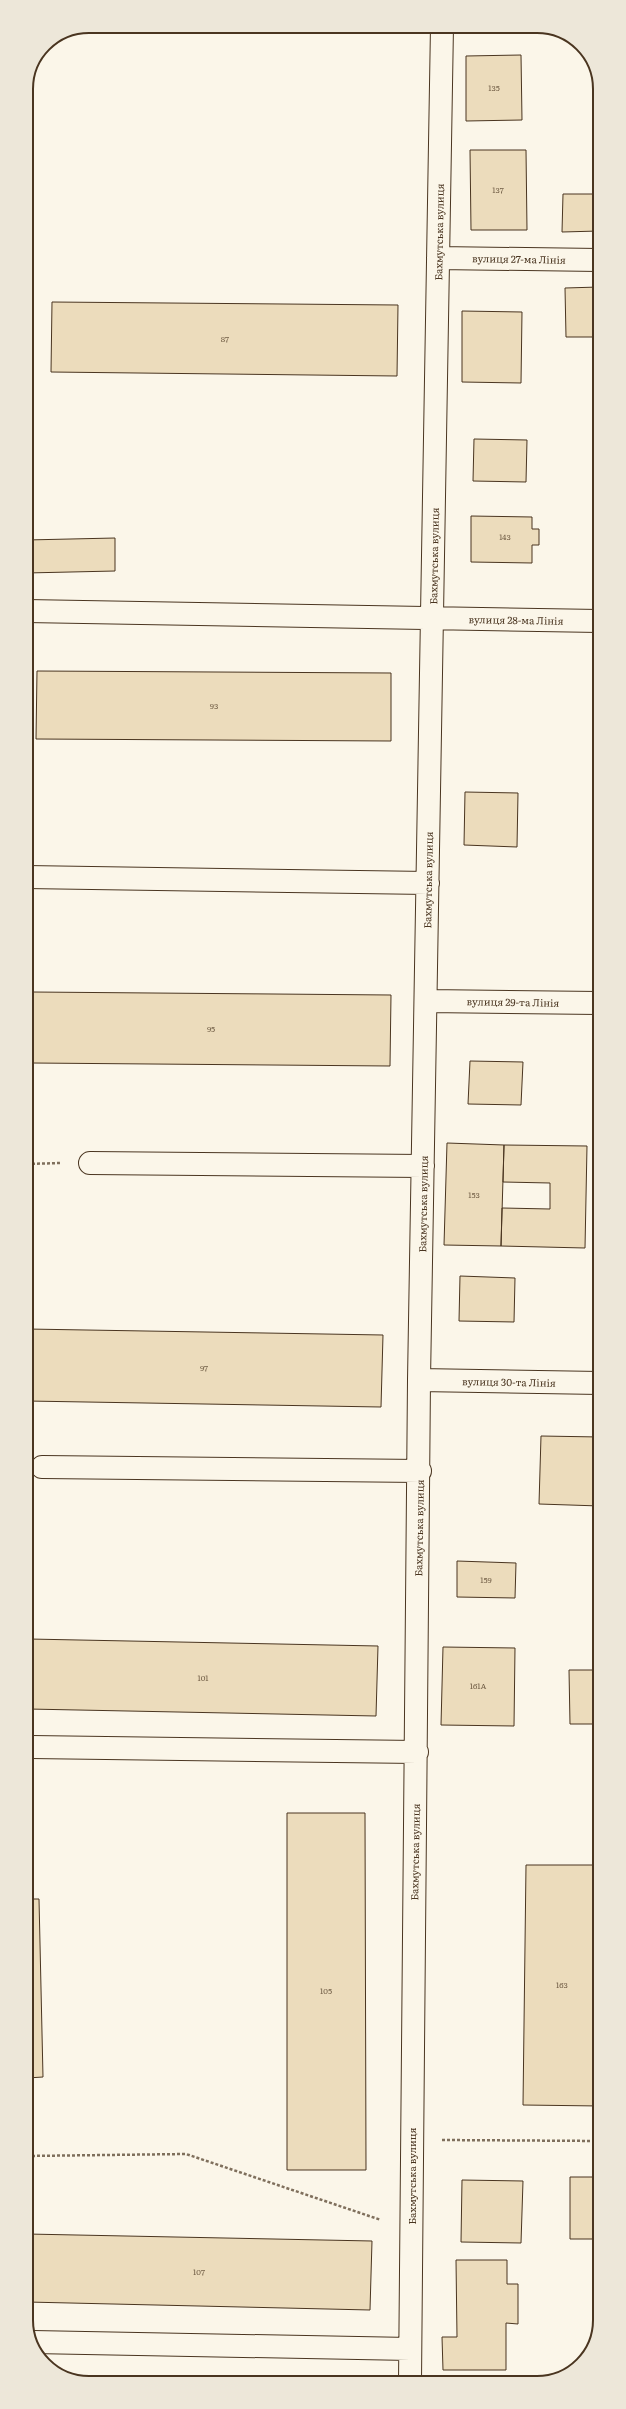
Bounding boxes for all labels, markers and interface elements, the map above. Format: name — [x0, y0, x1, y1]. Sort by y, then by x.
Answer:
house number: 135 — [488, 82, 500, 93]
street label: Бахмутська вулиця — [430, 183, 447, 281]
house number: 137 — [492, 184, 504, 195]
street label: вулиця 27-ма Лінія — [472, 250, 566, 267]
house number: 87 — [221, 333, 229, 344]
street label: Бахмутська вулиця — [425, 507, 442, 605]
house number: 143 — [499, 531, 511, 542]
street label: вулиця 28-ма Лінія — [468, 611, 564, 628]
house number: 93 — [210, 700, 218, 711]
street label: Бахмутська вулиця — [419, 831, 436, 929]
street label: вулиця 29-та Лінія — [466, 993, 560, 1010]
house number: 95 — [207, 1023, 215, 1034]
street label: Бахмутська вулиця — [414, 1155, 431, 1253]
house number: 153 — [468, 1189, 480, 1200]
house number: 97 — [200, 1362, 208, 1373]
street label: вулиця 30-та Лінія — [462, 1373, 556, 1390]
street label: Бахмутська вулиця — [410, 1479, 427, 1577]
house number: 159 — [480, 1574, 492, 1585]
house number: 101 — [197, 1672, 209, 1683]
house number: 161А — [470, 1680, 486, 1691]
street label: Бахмутська вулиця — [406, 1803, 423, 1901]
house number: 163 — [556, 1979, 568, 1990]
house number: 105 — [320, 1985, 332, 1996]
street label: Бахмутська вулиця — [404, 2127, 419, 2225]
house number: 107 — [193, 2266, 205, 2277]

